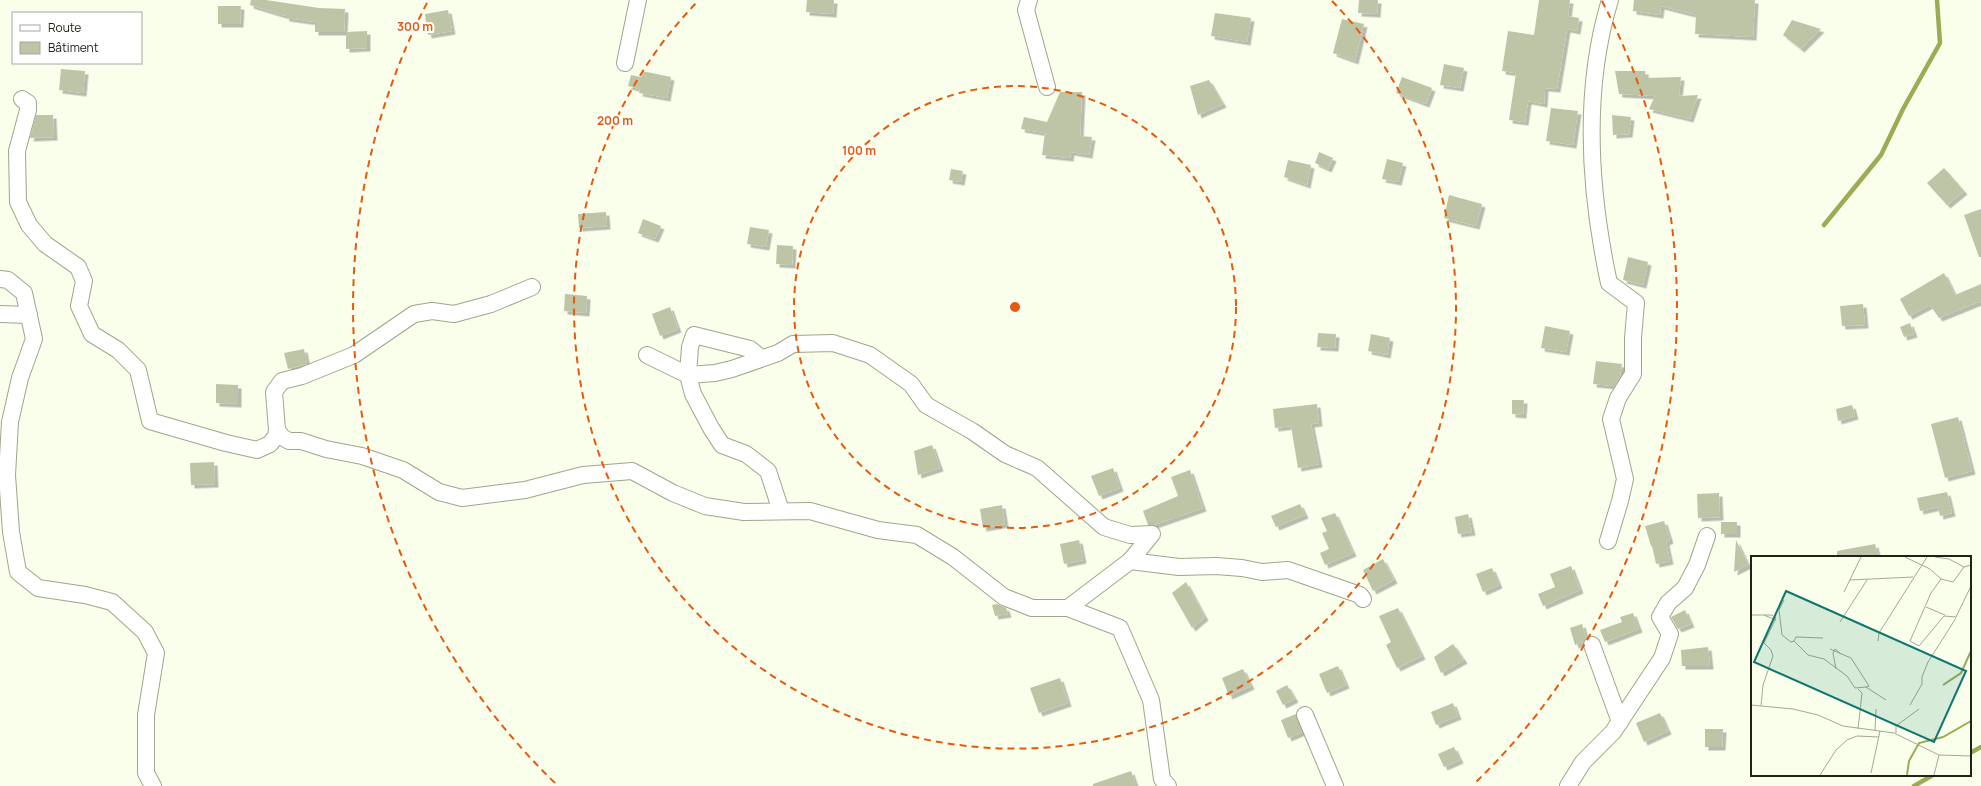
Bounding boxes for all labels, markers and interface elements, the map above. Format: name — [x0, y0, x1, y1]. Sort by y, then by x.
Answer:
legend — [12, 12, 142, 64]
text: 300 m — [397, 18, 433, 35]
text: Route — [48, 19, 81, 36]
text: Bâtiment — [48, 39, 99, 56]
text: 200 m — [597, 112, 633, 129]
text: 100 m — [842, 142, 876, 159]
centre of rings — [1008, 300, 1022, 314]
inset map — [1751, 556, 1971, 776]

